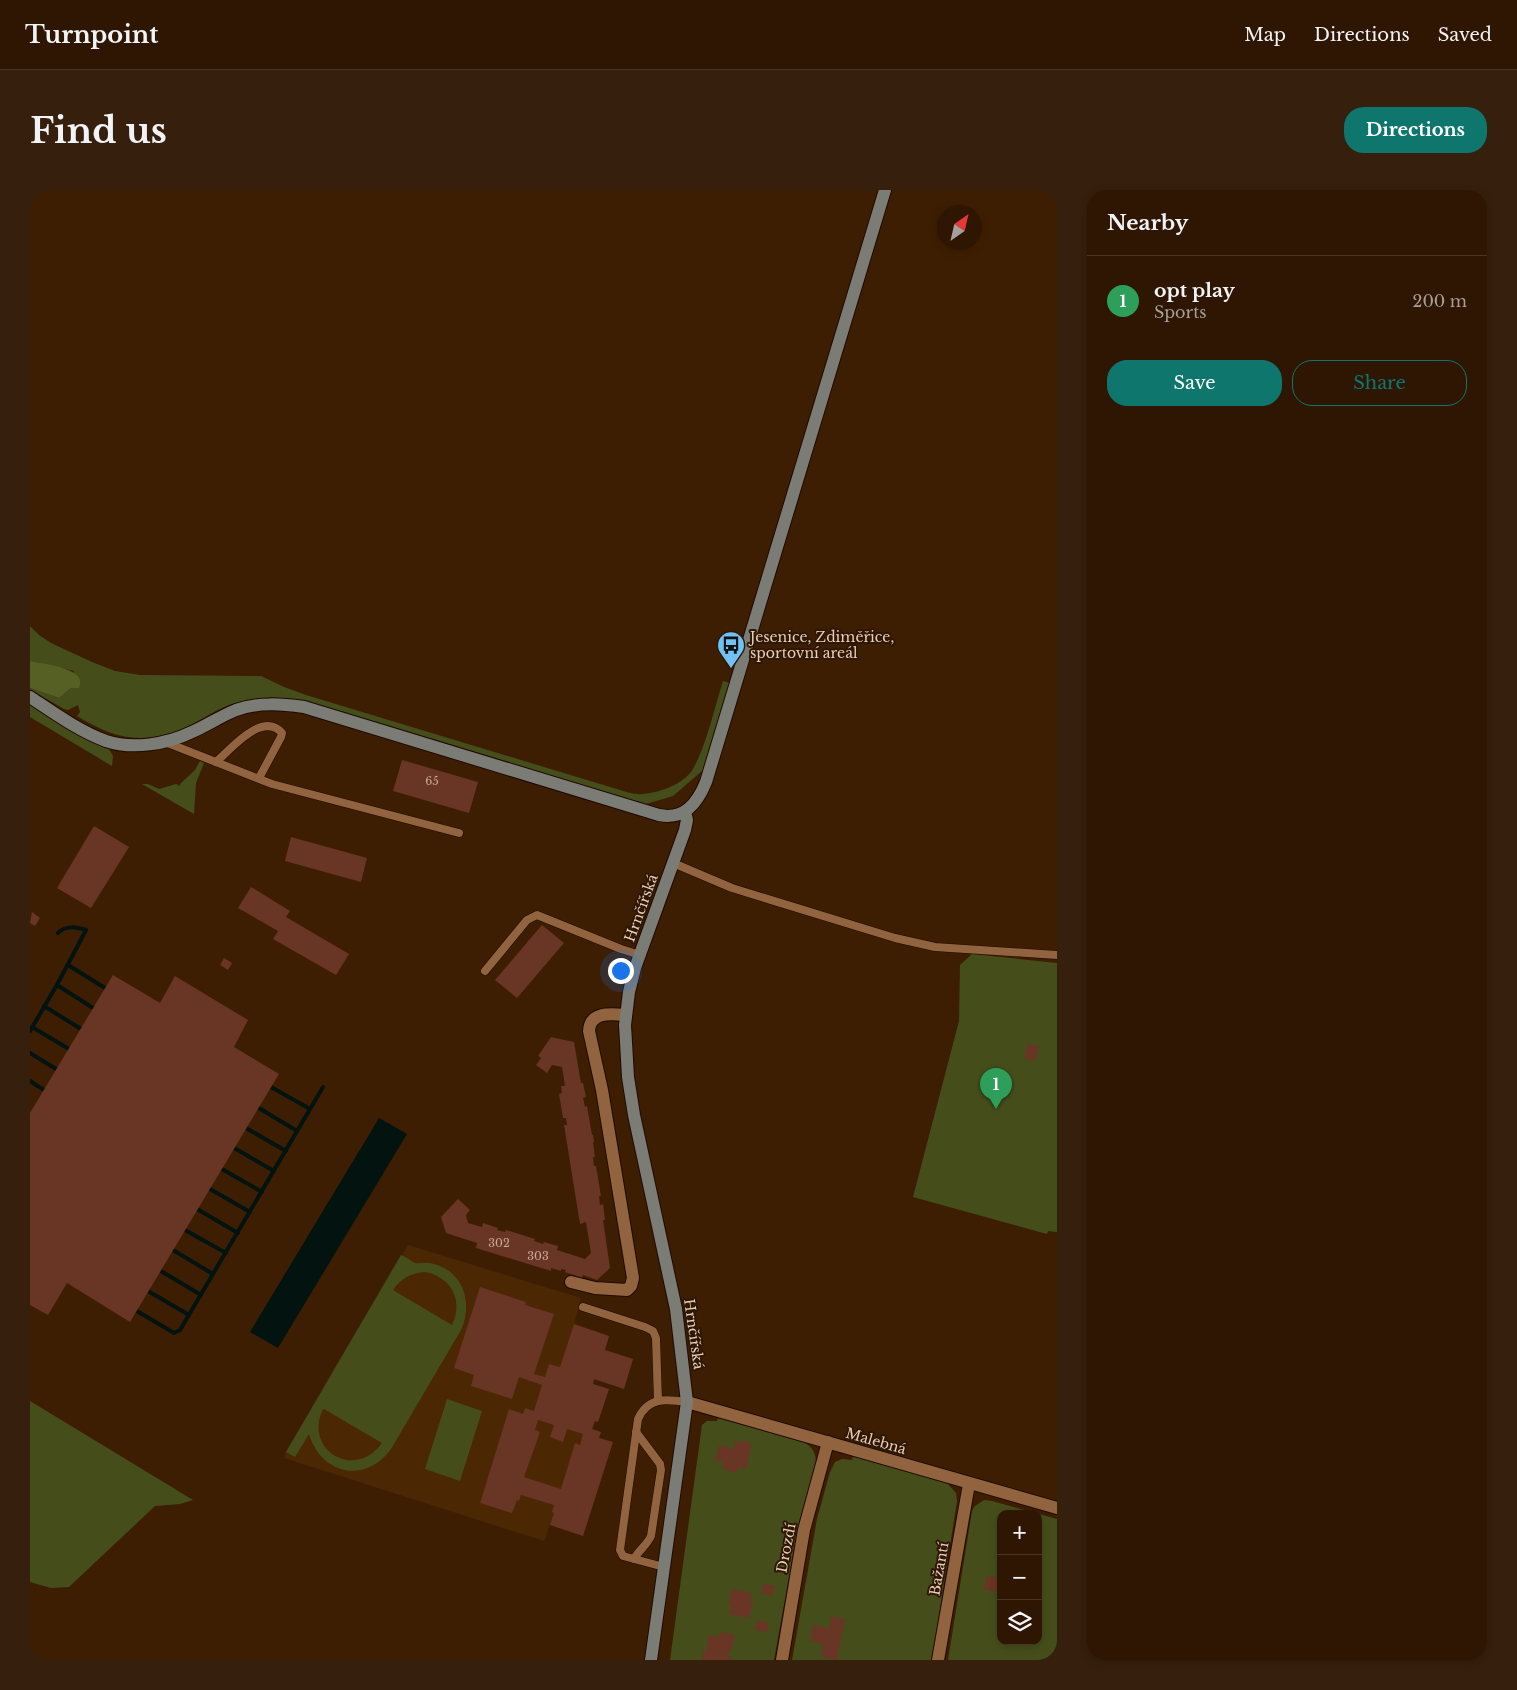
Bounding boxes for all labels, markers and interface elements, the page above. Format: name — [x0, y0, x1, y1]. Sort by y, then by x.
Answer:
text: Turnpoint — [25, 20, 158, 49]
text: Map — [1244, 24, 1286, 46]
text: Directions — [1314, 24, 1410, 46]
text: Saved — [1438, 24, 1492, 46]
button: Directions — [1344, 107, 1487, 153]
text: Find us — [30, 109, 167, 152]
north arrow — [937, 205, 982, 250]
text: Nearby — [1107, 210, 1188, 236]
text: opt play — [1154, 279, 1235, 302]
text: 1 — [1120, 291, 1126, 311]
text: 200 m — [1413, 291, 1467, 311]
text: Sports — [1154, 302, 1207, 322]
button: Save — [1107, 360, 1282, 406]
button: Share — [1292, 360, 1467, 406]
place label: Jesenice, Zdiměřice, sportovní areál — [748, 628, 894, 662]
bus stop icon: Jesenice, Zdiměřice, sportovní areál — [716, 630, 746, 669]
house number: 65 — [425, 774, 439, 788]
street label: Hrnčířská — [620, 871, 662, 944]
your location — [608, 958, 634, 984]
pin: 1 — [980, 1068, 1012, 1109]
house number: 302 — [488, 1236, 510, 1250]
house number: 303 — [527, 1249, 549, 1263]
street label: Hrnčířská — [680, 1298, 708, 1371]
street label: Malebná — [844, 1424, 909, 1458]
map controls — [997, 1510, 1042, 1645]
button: + — [997, 1510, 1042, 1555]
street label: Drozdí — [772, 1522, 800, 1574]
street label: Bažantí — [925, 1541, 953, 1597]
button: − — [997, 1555, 1042, 1600]
button: layers — [997, 1600, 1042, 1645]

